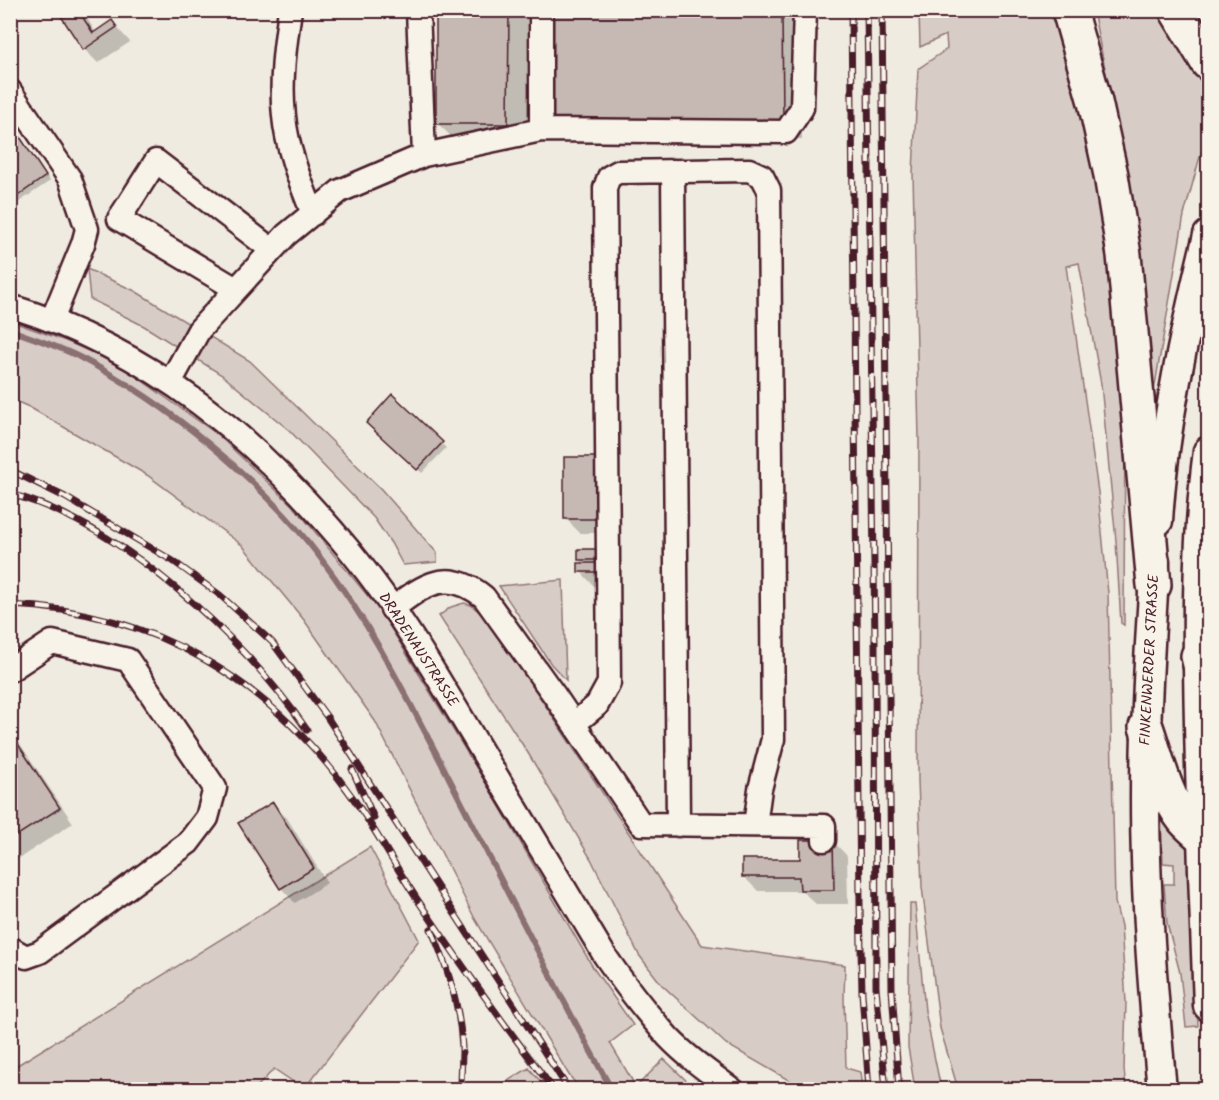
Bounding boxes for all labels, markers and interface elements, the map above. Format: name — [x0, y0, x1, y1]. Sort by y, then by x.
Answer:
street label: FINKENWERDER STRASSE — [1134, 573, 1167, 746]
street label: DRADENAUSTRASSE — [372, 588, 465, 713]

